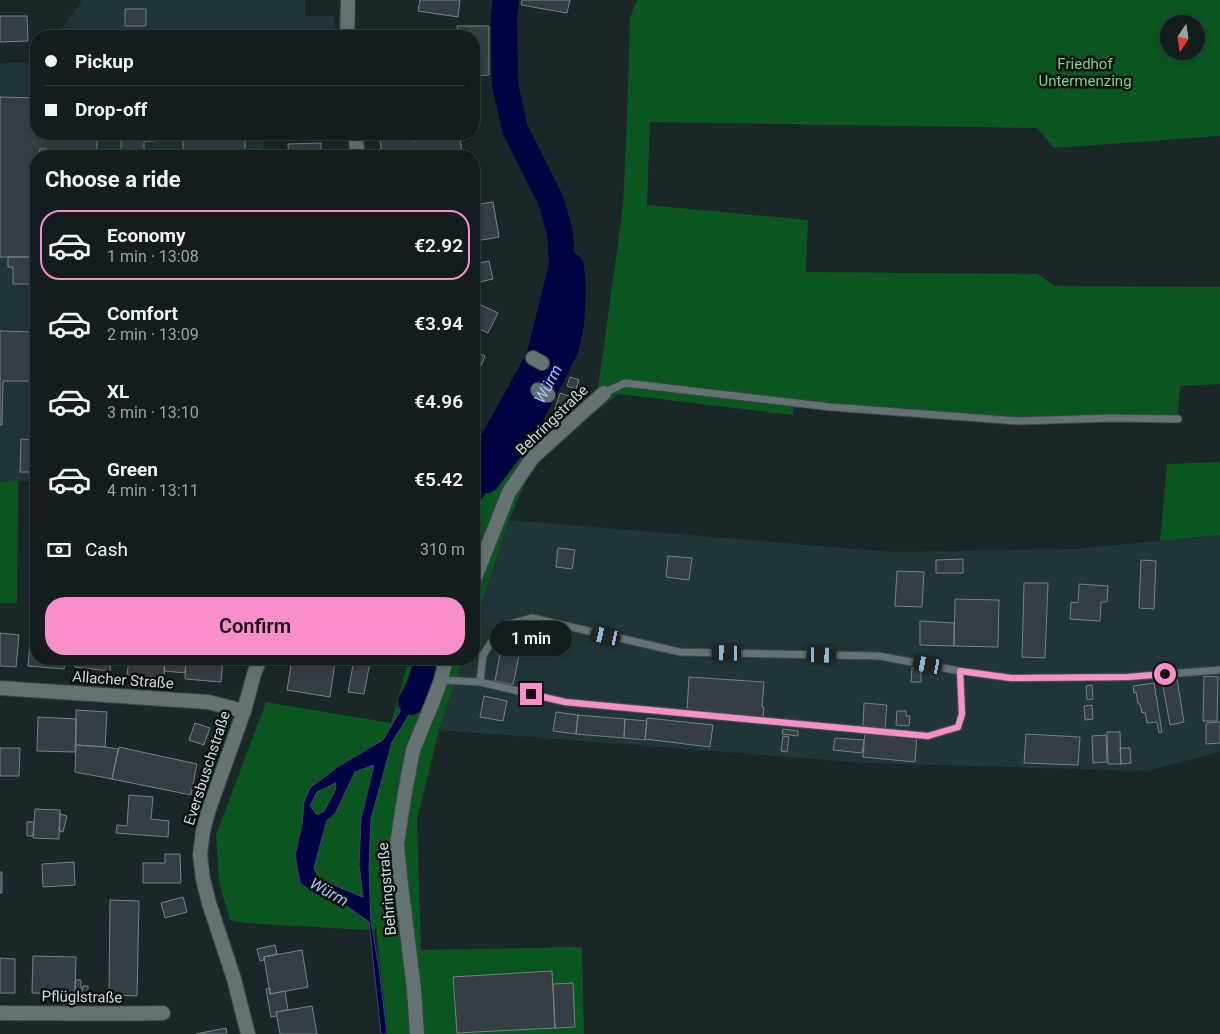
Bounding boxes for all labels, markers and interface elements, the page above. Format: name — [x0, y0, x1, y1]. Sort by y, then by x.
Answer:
north arrow — [1160, 15, 1205, 60]
map controls — [1160, 15, 1205, 60]
text: Pickup — [75, 50, 134, 73]
park label: Friedhof Untermenzing — [1038, 55, 1132, 90]
text: Drop-off — [75, 98, 147, 121]
text: Choose a ride — [45, 167, 181, 192]
icon: car — [47, 223, 92, 268]
text: Economy — [107, 224, 186, 247]
text: €2.92 — [414, 234, 463, 257]
text: 1 min · 13:08 — [107, 247, 199, 266]
icon: car — [47, 301, 92, 346]
text: Comfort — [107, 302, 178, 325]
text: €3.94 — [414, 312, 463, 335]
text: 2 min · 13:09 — [107, 325, 199, 344]
water label: Würm — [530, 361, 566, 407]
icon: car — [47, 379, 92, 424]
text: XL — [107, 380, 129, 403]
street label: Behringstraße — [512, 381, 592, 459]
text: €4.96 — [414, 390, 463, 413]
text: 3 min · 13:10 — [107, 403, 199, 422]
icon: car — [47, 457, 92, 502]
text: Green — [107, 458, 158, 481]
text: €5.42 — [414, 468, 463, 491]
text: 4 min · 13:11 — [107, 481, 199, 500]
icon: cash — [45, 536, 73, 564]
text: Cash — [85, 538, 128, 561]
text: 310 m — [420, 540, 465, 559]
button: Confirm — [45, 597, 465, 655]
callout: 1 min — [490, 622, 572, 656]
car — [589, 625, 622, 647]
text: 1 min — [511, 629, 551, 648]
car — [711, 645, 742, 661]
car — [806, 647, 837, 663]
car — [911, 655, 944, 675]
route start — [1154, 663, 1176, 685]
street label: Allacher Straße — [72, 667, 174, 693]
route end — [520, 683, 542, 705]
street label: Eversbuschstraße — [180, 708, 234, 828]
street label: Behringstraße — [374, 842, 400, 936]
water label: Würm — [306, 874, 352, 910]
street label: Pflüglstraße — [41, 987, 123, 1007]

